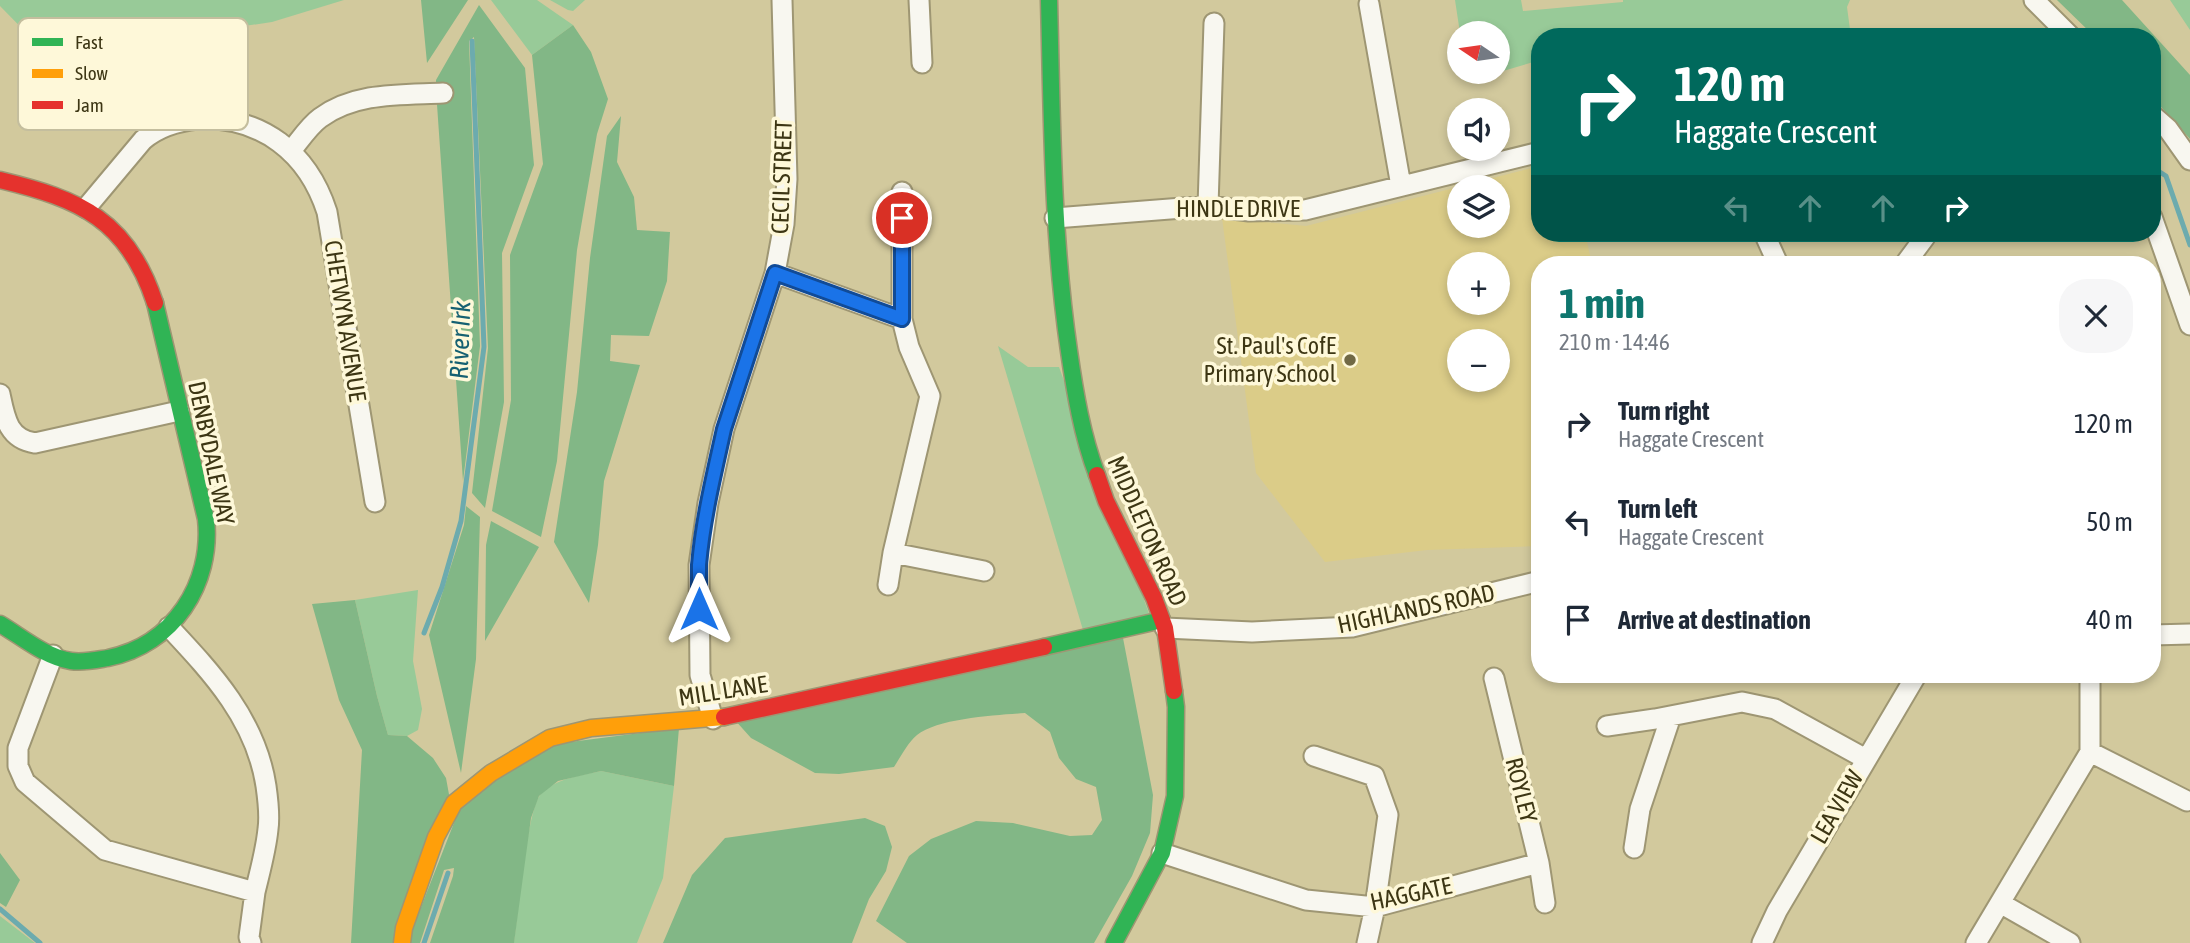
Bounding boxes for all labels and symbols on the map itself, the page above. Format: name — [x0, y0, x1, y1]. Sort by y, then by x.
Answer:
legend — [18, 18, 248, 130]
north arrow — [1447, 21, 1510, 84]
text: Fast — [75, 31, 103, 53]
text: Slow — [75, 62, 109, 84]
text: Jam — [75, 94, 104, 116]
street label: CECIL STREET — [766, 119, 797, 234]
pin — [872, 188, 932, 248]
street label: HINDLE DRIVE — [1176, 195, 1300, 222]
street label: CHETWYN AVENUE — [319, 238, 372, 403]
water label: River Irk — [444, 300, 476, 380]
place label: St. Paul's CofE Primary School — [1203, 332, 1337, 387]
marker: St. Paul's CofE Primary School — [1342, 352, 1358, 368]
street label: DENBYDALE WAY — [183, 379, 240, 527]
street label: MIDDLETON ROAD — [1102, 452, 1193, 610]
position arrow — [662, 572, 736, 646]
street label: HIGHLANDS ROAD — [1335, 579, 1497, 638]
street label: MILL LANE — [677, 670, 769, 711]
street label: ROYLEY — [1500, 755, 1543, 825]
street label: LEA VIEW — [1805, 765, 1869, 848]
street label: HAGGATE — [1368, 872, 1454, 915]

